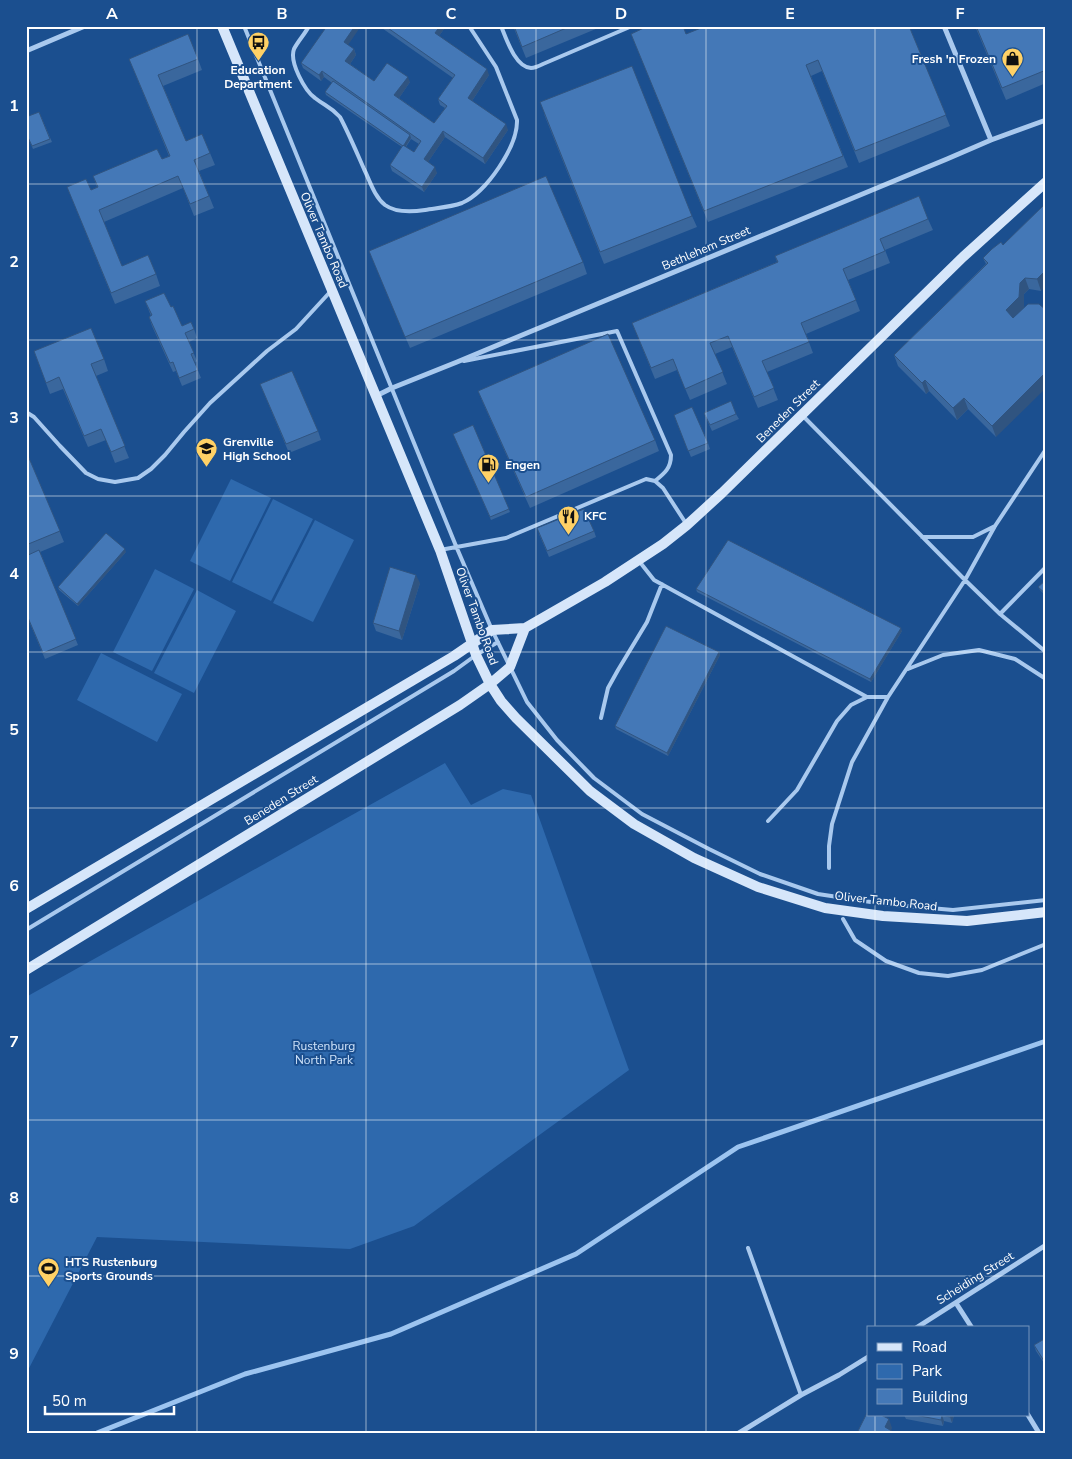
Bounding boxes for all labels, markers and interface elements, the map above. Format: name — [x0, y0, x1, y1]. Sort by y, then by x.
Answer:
text: A — [106, 3, 118, 25]
text: B — [276, 3, 288, 25]
text: C — [446, 3, 457, 25]
text: D — [615, 3, 627, 25]
text: E — [785, 3, 795, 25]
text: F — [956, 3, 965, 25]
bus stop icon: Education Department — [246, 31, 270, 62]
shop icon: Fresh 'n Frozen — [1000, 47, 1024, 78]
place label: Fresh 'n Frozen — [912, 51, 996, 67]
place label: Education Department — [224, 62, 292, 92]
text: 1 — [9, 95, 19, 117]
street label: Oliver Tambo Road — [297, 189, 351, 291]
street label: Bethlehem Street — [659, 222, 753, 274]
text: 2 — [9, 251, 19, 273]
street label: Beneden Street — [753, 375, 824, 446]
text: 3 — [9, 407, 19, 429]
place label: Grenville High School — [223, 434, 291, 464]
school or university icon: Grenville High School — [195, 437, 219, 468]
fuel station icon: Engen — [477, 453, 501, 484]
place label: Engen — [505, 457, 540, 473]
restaurant icon: KFC — [556, 504, 580, 535]
place label: KFC — [584, 508, 607, 524]
text: 4 — [9, 563, 19, 585]
street label: Oliver Tambo Road — [452, 565, 502, 667]
text: 5 — [9, 719, 19, 741]
street label: Beneden Street — [241, 771, 321, 829]
text: 6 — [9, 875, 19, 897]
street label: Oliver Tambo Road — [834, 888, 938, 914]
text: 7 — [9, 1031, 19, 1053]
park label: Rustenburg North Park — [293, 1038, 355, 1068]
text: 8 — [9, 1187, 19, 1209]
street label: Scheiding Street — [933, 1247, 1017, 1308]
place label: HTS Rustenburg Sports Grounds — [65, 1254, 157, 1284]
sports icon: HTS Rustenburg Sports Grounds — [37, 1257, 61, 1288]
legend — [867, 1326, 1030, 1416]
text: Road — [912, 1337, 947, 1357]
text: 9 — [9, 1343, 19, 1365]
text: Park — [912, 1361, 942, 1381]
scale bar — [45, 1384, 174, 1416]
text: Building — [912, 1387, 968, 1407]
text: 50 m — [52, 1391, 87, 1411]

